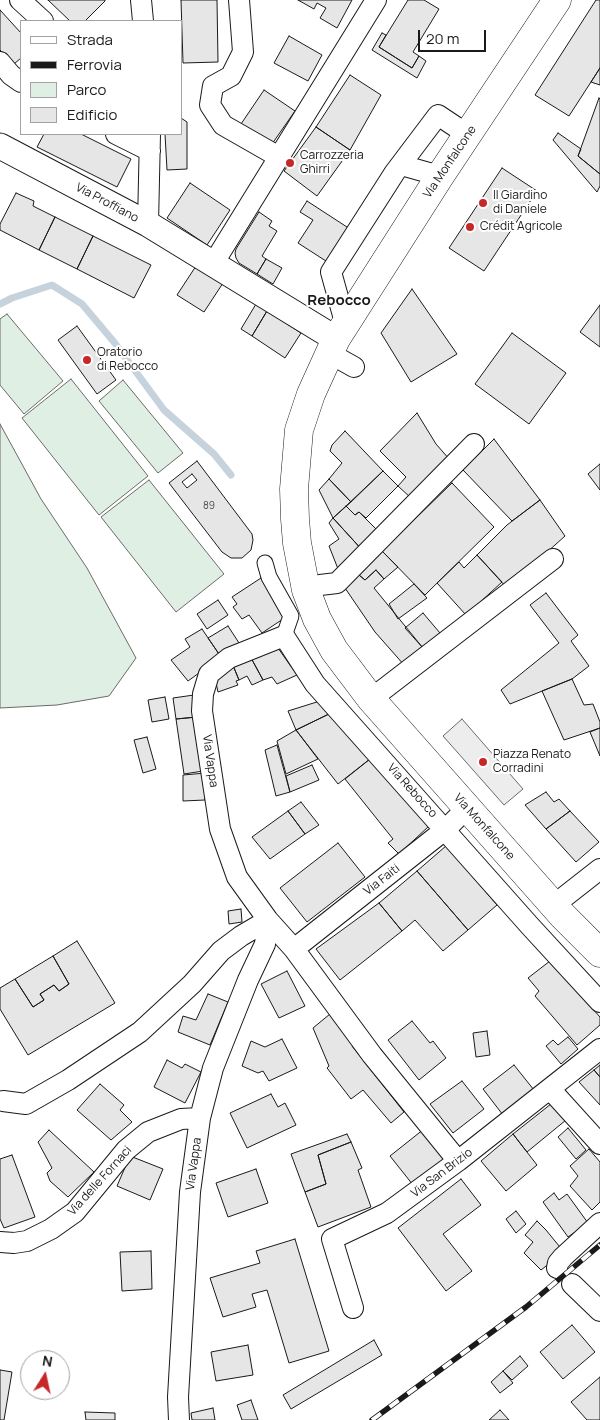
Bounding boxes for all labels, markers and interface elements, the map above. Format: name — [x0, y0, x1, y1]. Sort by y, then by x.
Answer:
legend — [20, 20, 182, 135]
scale bar — [420, 20, 488, 52]
text: 20 m — [426, 28, 459, 49]
text: Strada — [67, 29, 113, 50]
text: Ferrovia — [67, 54, 122, 75]
text: Parco — [67, 79, 106, 100]
text: Edificio — [67, 104, 117, 125]
street label: Via Monfalcone — [420, 123, 480, 201]
place label: Carrozzeria Ghirri — [300, 149, 364, 177]
marker: Carrozzeria Ghirri — [284, 157, 296, 169]
street label: Via Proffiano — [73, 180, 141, 226]
place label: Il Giardino di Daniele — [493, 189, 547, 217]
marker: Il Giardino di Daniele — [477, 197, 489, 209]
place label: Crédit Agricole — [480, 220, 562, 234]
marker: Crédit Agricole — [464, 221, 476, 233]
district label: Rebocco — [307, 292, 371, 310]
place label: Oratorio di Rebocco — [97, 346, 158, 374]
marker: Oratorio di Rebocco — [81, 354, 93, 366]
house number: 89 — [203, 500, 215, 512]
street label: Via Vappa — [199, 734, 221, 788]
place label: Piazza Renato Corradini — [493, 748, 571, 776]
marker: Piazza Renato Corradini — [477, 756, 489, 768]
street label: Via Rebocco — [384, 761, 440, 821]
street label: Via Monfalcone — [450, 791, 518, 863]
street label: Via Faiti — [361, 861, 403, 899]
street label: Via Vappa — [183, 1137, 205, 1191]
street label: Via delle Fornaci — [65, 1143, 135, 1219]
street label: Via San Brizio — [408, 1145, 476, 1201]
north arrow — [20, 1350, 70, 1400]
text: N — [41, 1350, 54, 1371]

